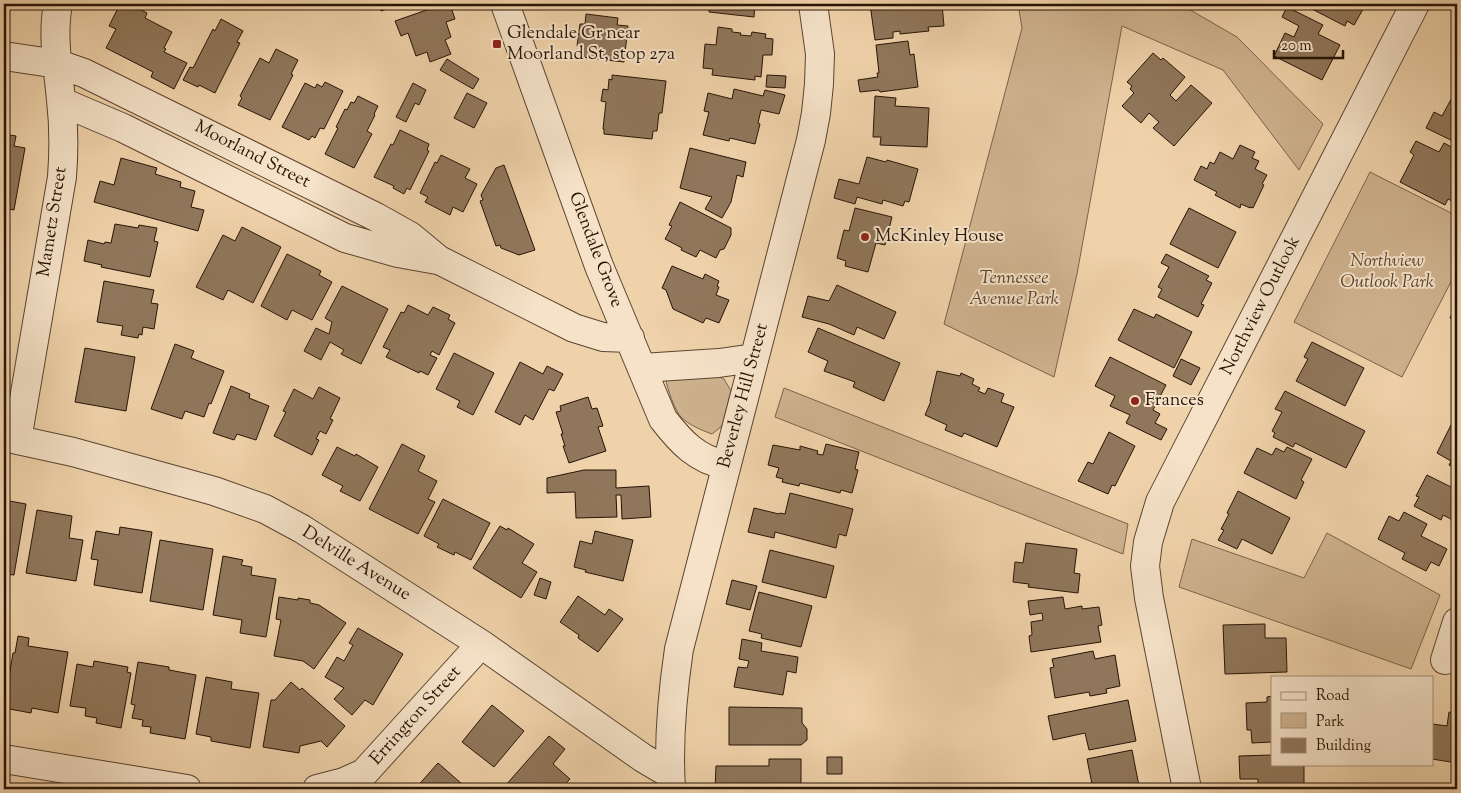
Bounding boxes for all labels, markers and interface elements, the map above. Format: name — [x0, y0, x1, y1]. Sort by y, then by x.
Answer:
place label: Glendale Gr near Moorland St, stop 27a — [507, 21, 675, 68]
scale bar — [1274, 28, 1342, 60]
text: 20 m — [1281, 36, 1312, 57]
marker: Glendale Gr near Moorland St, stop 27a — [491, 38, 503, 50]
street label: Moorland Street — [190, 115, 314, 195]
street label: Mametz Street — [31, 165, 75, 279]
street label: Glendale Grove — [561, 188, 629, 312]
place label: McKinley House — [875, 224, 1004, 250]
marker: McKinley House — [859, 231, 871, 243]
street label: Northview Outlook — [1215, 232, 1307, 380]
park label: Northview Outlook Park — [1340, 249, 1434, 296]
park label: Tennessee Avenue Park — [969, 266, 1059, 313]
street label: Beverley Hill Street — [712, 321, 776, 471]
place label: Frances — [1145, 388, 1204, 414]
marker: Frances — [1129, 395, 1141, 407]
street label: Delville Avenue — [296, 520, 416, 608]
street label: Errington Street — [364, 661, 468, 771]
legend — [1271, 676, 1434, 766]
text: Road — [1316, 686, 1350, 707]
text: Park — [1316, 712, 1345, 733]
text: Building — [1316, 736, 1371, 757]

